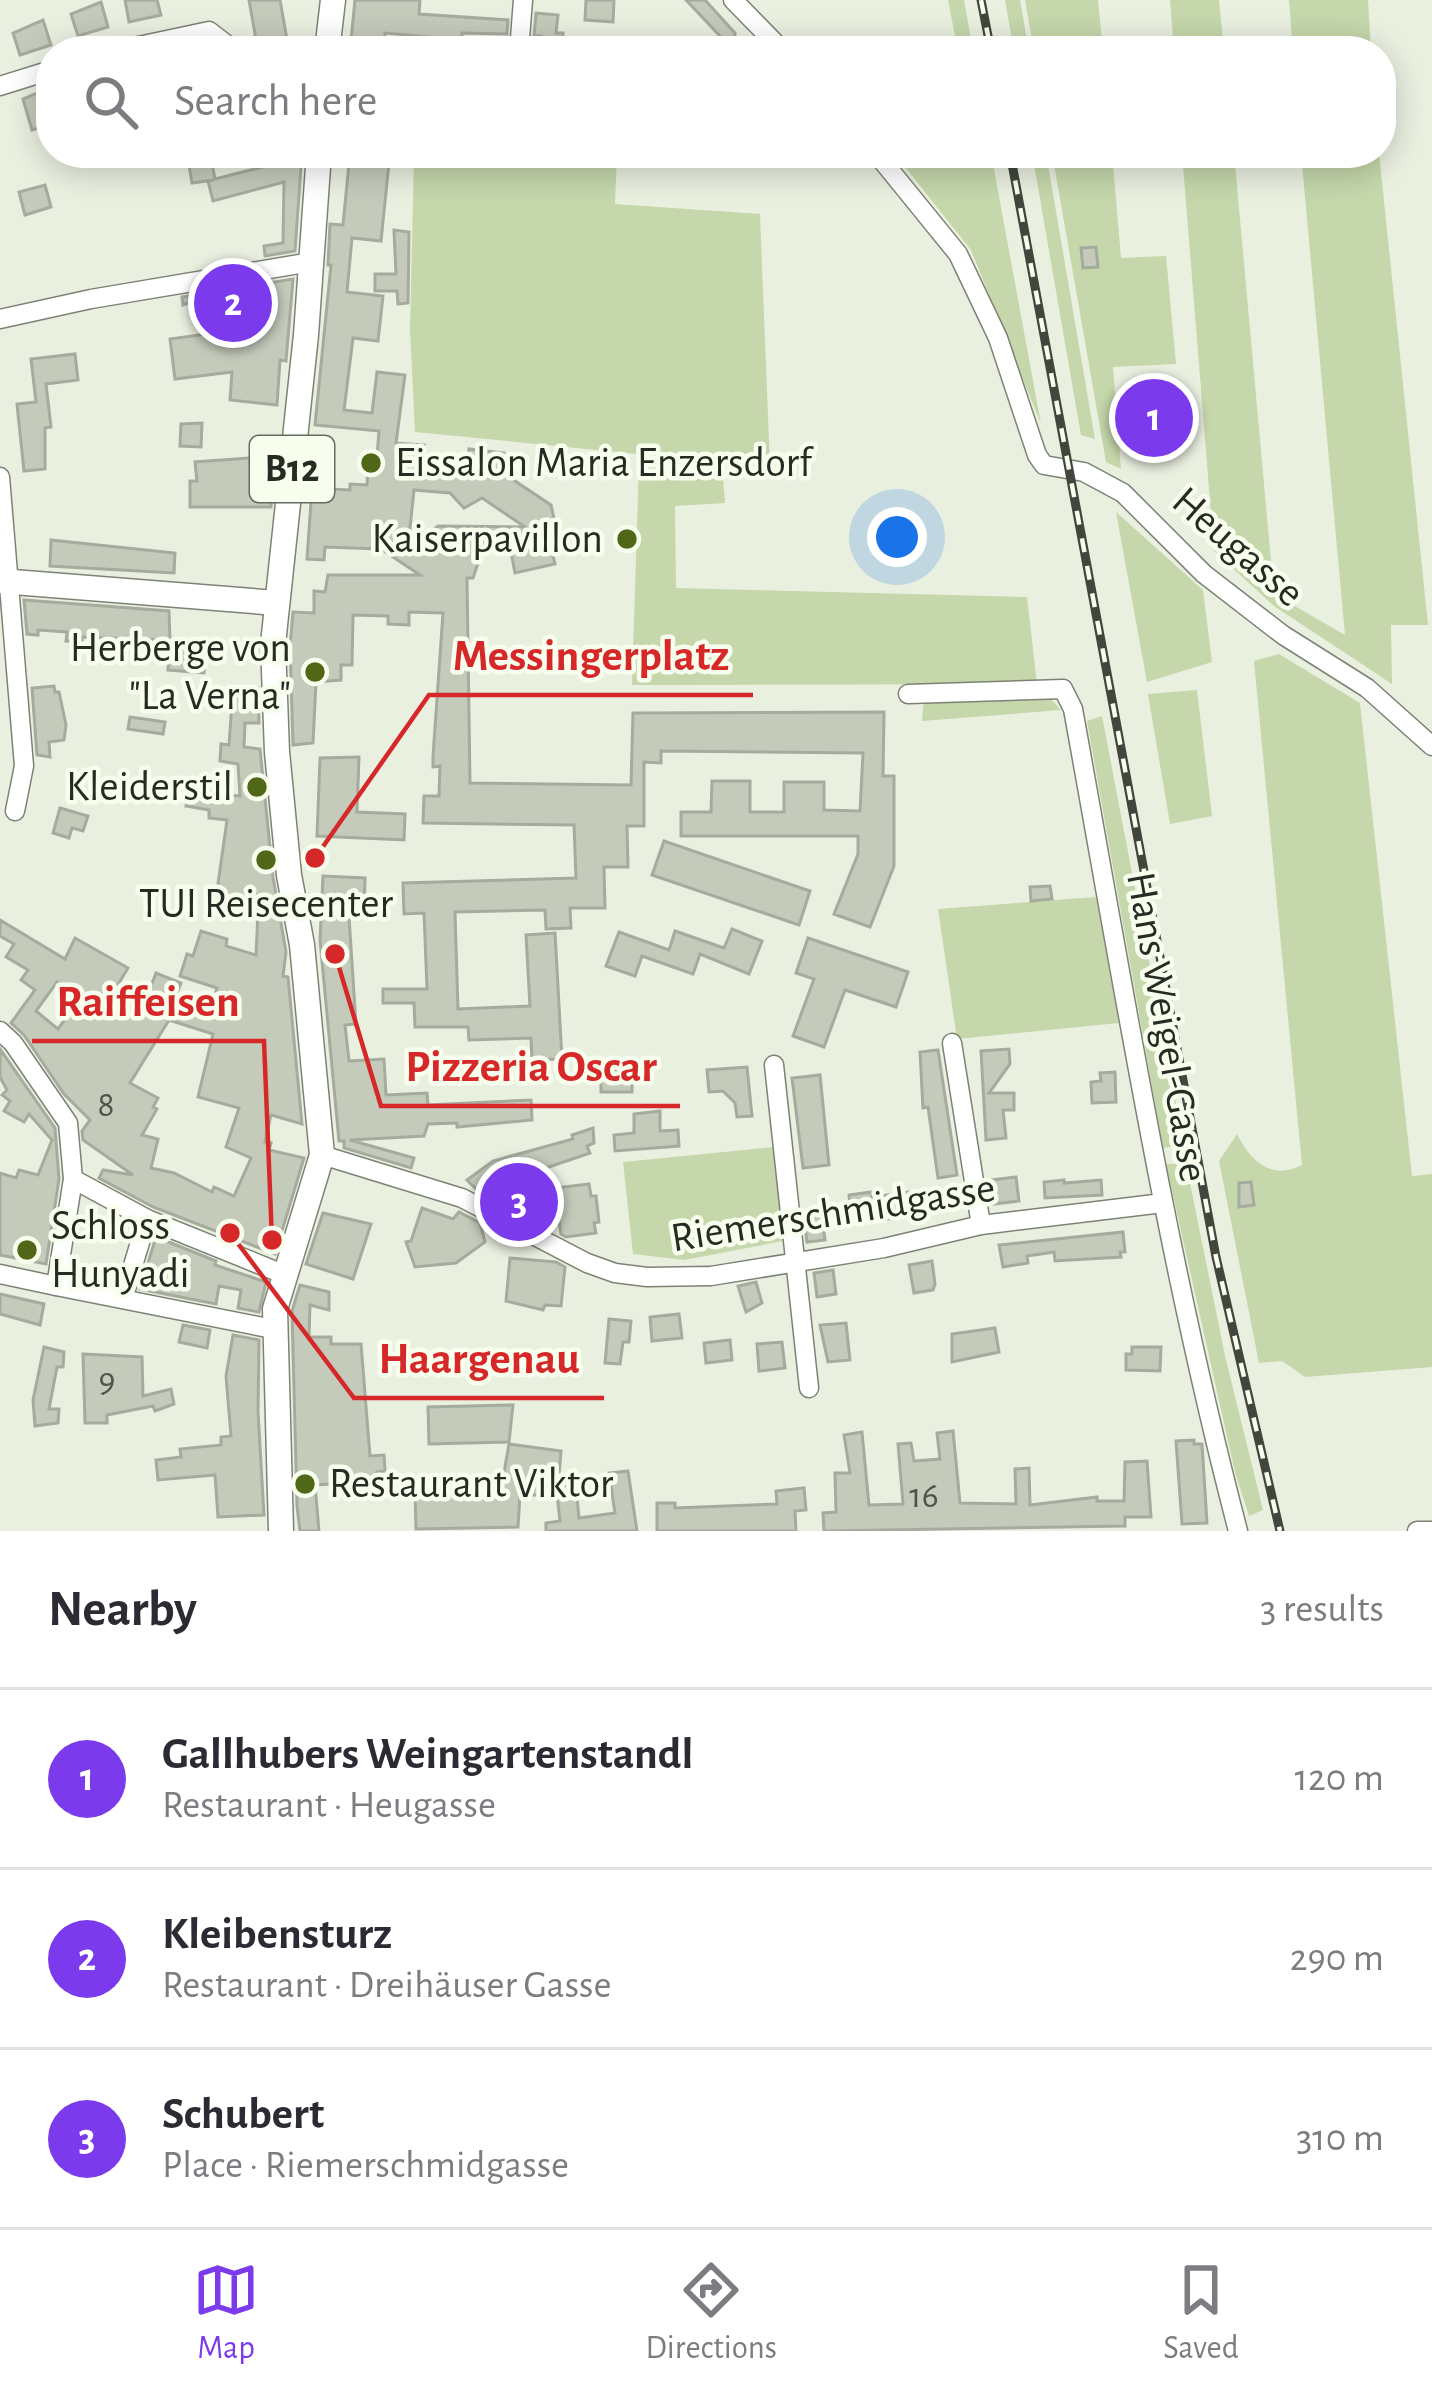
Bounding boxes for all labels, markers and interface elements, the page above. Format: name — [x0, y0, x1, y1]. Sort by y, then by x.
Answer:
search box — [36, 36, 1396, 168]
icon: search — [78, 69, 144, 135]
text: Search here — [174, 79, 377, 124]
pin: 2 — [194, 258, 272, 348]
pin: 1 — [1115, 373, 1193, 463]
road number: B12 — [250, 436, 334, 502]
place label: Eissalon Maria Enzersdorf — [395, 442, 814, 484]
marker: Eissalon Maria Enzersdorf — [358, 450, 384, 476]
street label: Heugasse — [1164, 479, 1312, 615]
your location — [867, 507, 927, 567]
place label: Kaiserpavillon — [372, 518, 603, 560]
marker: Kaiserpavillon — [614, 526, 640, 552]
callout: Messingerplatz — [429, 614, 753, 695]
place label: Herberge von "La Verna" — [70, 627, 291, 717]
text: Messingerplatz — [453, 634, 729, 679]
marker: Herberge von "La Verna" — [302, 659, 328, 685]
place label: Kleiderstil — [66, 766, 233, 808]
marker: Kleiderstil — [244, 774, 270, 800]
marker: TUI Reisecenter — [253, 847, 279, 873]
street label: Hans Weigel-Gasse — [1119, 869, 1215, 1185]
place label: TUI Reisecenter — [139, 883, 394, 925]
callout: Raiffeisen — [32, 960, 264, 1041]
text: Raiffeisen — [56, 980, 240, 1025]
callout: Pizzeria Oscar — [381, 1025, 680, 1106]
text: Pizzeria Oscar — [405, 1045, 657, 1090]
house number: 8 — [97, 1087, 115, 1123]
pin: 3 — [480, 1157, 558, 1247]
street label: Riemerschmidgasse — [668, 1167, 998, 1259]
place label: Schloss Hunyadi — [51, 1205, 190, 1295]
marker: Schloss Hunyadi — [14, 1237, 40, 1263]
callout: Haargenau — [354, 1317, 604, 1398]
text: Haargenau — [378, 1337, 580, 1382]
house number: 9 — [99, 1362, 115, 1398]
place label: Restaurant Viktor — [329, 1463, 614, 1505]
marker: Restaurant Viktor — [292, 1471, 318, 1497]
house number: 16 — [909, 1478, 939, 1514]
text: Nearby — [48, 1584, 197, 1635]
text: 3 results — [1260, 1590, 1384, 1629]
text: Gallhubers Weingartenstandl — [162, 1732, 693, 1777]
text: 1 — [80, 1759, 94, 1798]
text: 120 m — [1295, 1759, 1384, 1798]
text: Restaurant · Heugasse — [162, 1786, 496, 1825]
text: Kleibensturz — [162, 1912, 392, 1957]
text: 2 — [78, 1939, 96, 1978]
text: 290 m — [1290, 1939, 1384, 1978]
text: Restaurant · Dreihäuser Gasse — [162, 1966, 611, 2005]
text: Schubert — [162, 2092, 324, 2137]
text: 3 — [79, 2119, 95, 2158]
text: 310 m — [1296, 2119, 1384, 2158]
text: Place · Riemerschmidgasse — [162, 2146, 569, 2185]
tab: Map — [193, 2257, 259, 2369]
tab: Directions — [645, 2257, 777, 2369]
tab: Saved — [1163, 2257, 1239, 2369]

